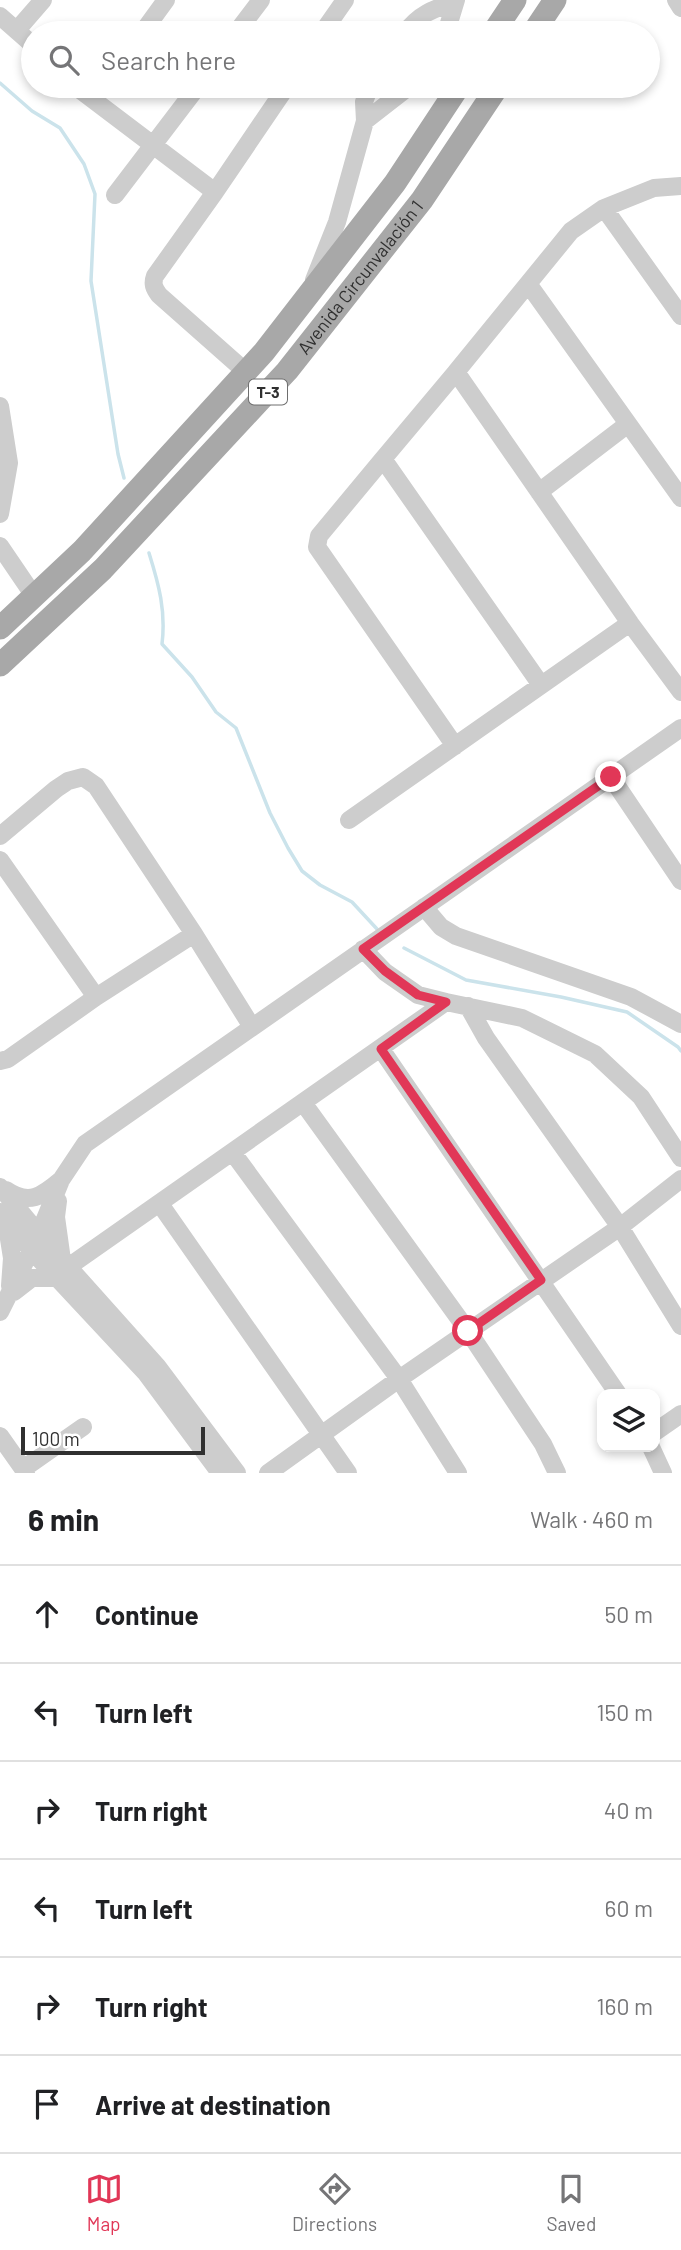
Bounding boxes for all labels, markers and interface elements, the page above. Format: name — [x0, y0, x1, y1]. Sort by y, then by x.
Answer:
search box — [21, 21, 660, 98]
icon: search — [45, 41, 83, 79]
text: Search here — [101, 44, 236, 75]
street label: Avenida Circunvalación 1 — [292, 196, 427, 358]
road number: T-3 — [249, 380, 287, 404]
route end — [595, 761, 626, 792]
route start — [452, 1315, 483, 1346]
map controls — [597, 1389, 660, 1452]
button: layers — [597, 1389, 660, 1452]
scale bar — [21, 1424, 205, 1456]
text: 100 m — [32, 1427, 80, 1450]
text: 6 min — [28, 1501, 99, 1537]
text: Walk · 460 m — [530, 1505, 653, 1533]
icon: ahead — [28, 1595, 66, 1633]
text: Continue — [95, 1599, 199, 1630]
text: 50 m — [605, 1600, 653, 1628]
icon: left — [28, 1693, 66, 1731]
text: Turn left — [95, 1697, 193, 1728]
text: 150 m — [597, 1698, 653, 1726]
icon: right — [28, 1791, 66, 1829]
text: Turn right — [95, 1795, 208, 1826]
text: 40 m — [604, 1796, 653, 1824]
icon: left — [28, 1889, 66, 1927]
text: Turn left — [95, 1893, 193, 1924]
text: 60 m — [605, 1894, 653, 1922]
icon: right — [28, 1987, 66, 2025]
text: Turn right — [95, 1991, 208, 2022]
text: 160 m — [596, 1992, 653, 2020]
icon: arrive — [28, 2085, 66, 2123]
text: Arrive at destination — [95, 2089, 331, 2120]
tab: Map — [85, 2170, 123, 2235]
tab: Directions — [292, 2170, 377, 2235]
tab: Saved — [546, 2170, 596, 2235]

